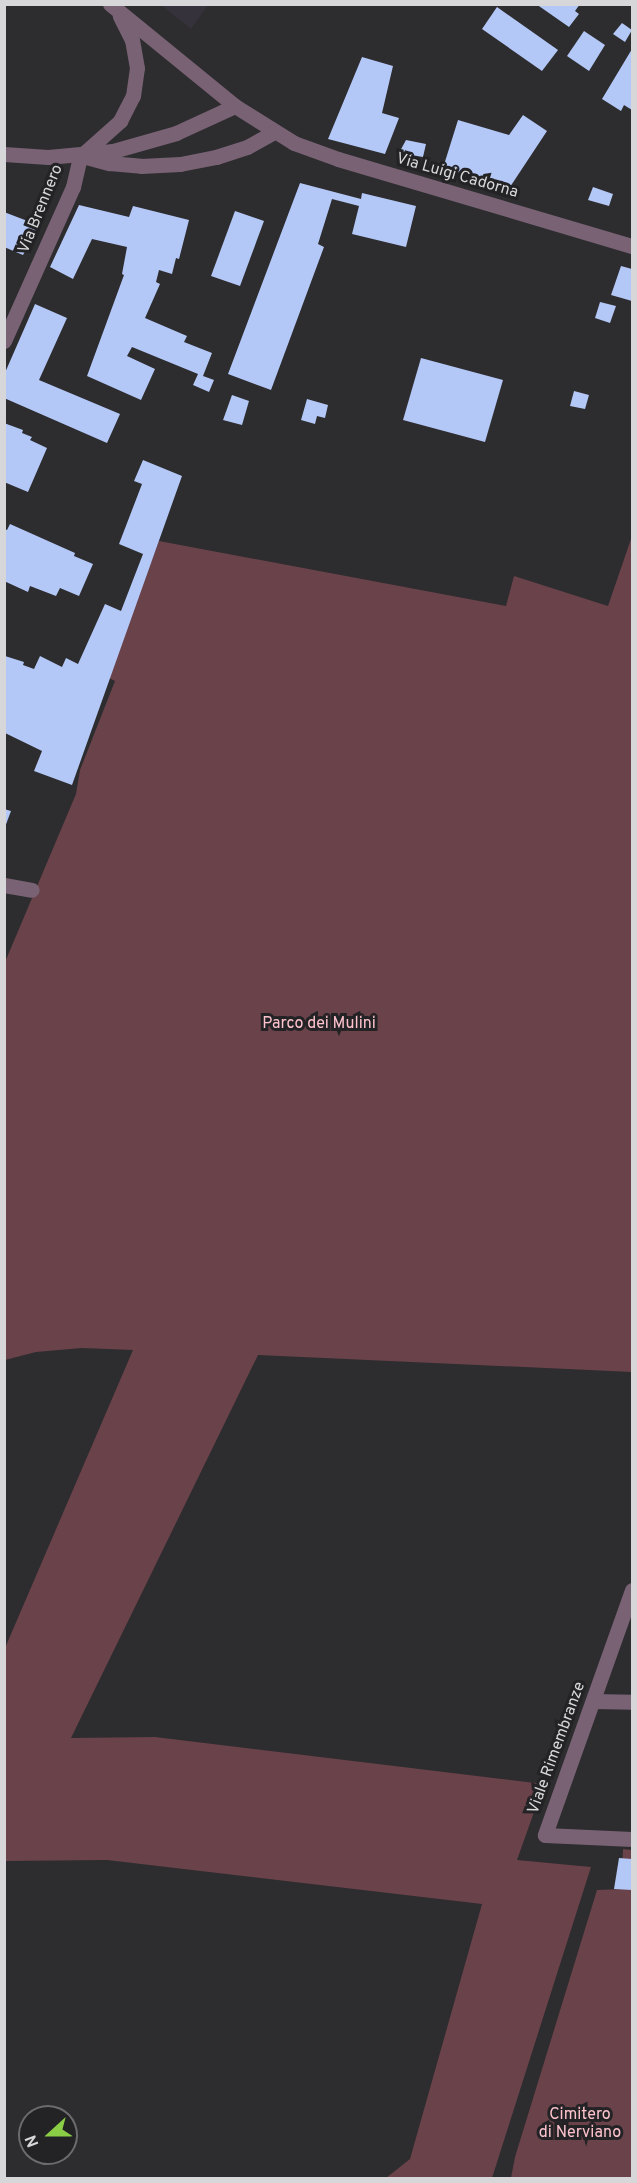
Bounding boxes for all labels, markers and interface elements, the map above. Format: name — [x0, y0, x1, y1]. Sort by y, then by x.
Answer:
street label: Via Luigi Cadorna — [394, 149, 520, 203]
street label: Via Brennero — [15, 162, 67, 256]
park label: Parco dei Mulini — [262, 1014, 376, 1034]
street label: Viale Rimembranze — [524, 1679, 590, 1817]
north arrow — [18, 2105, 78, 2165]
park label: Cimitero di Nerviano — [539, 2105, 621, 2143]
text: N — [22, 2132, 44, 2150]

